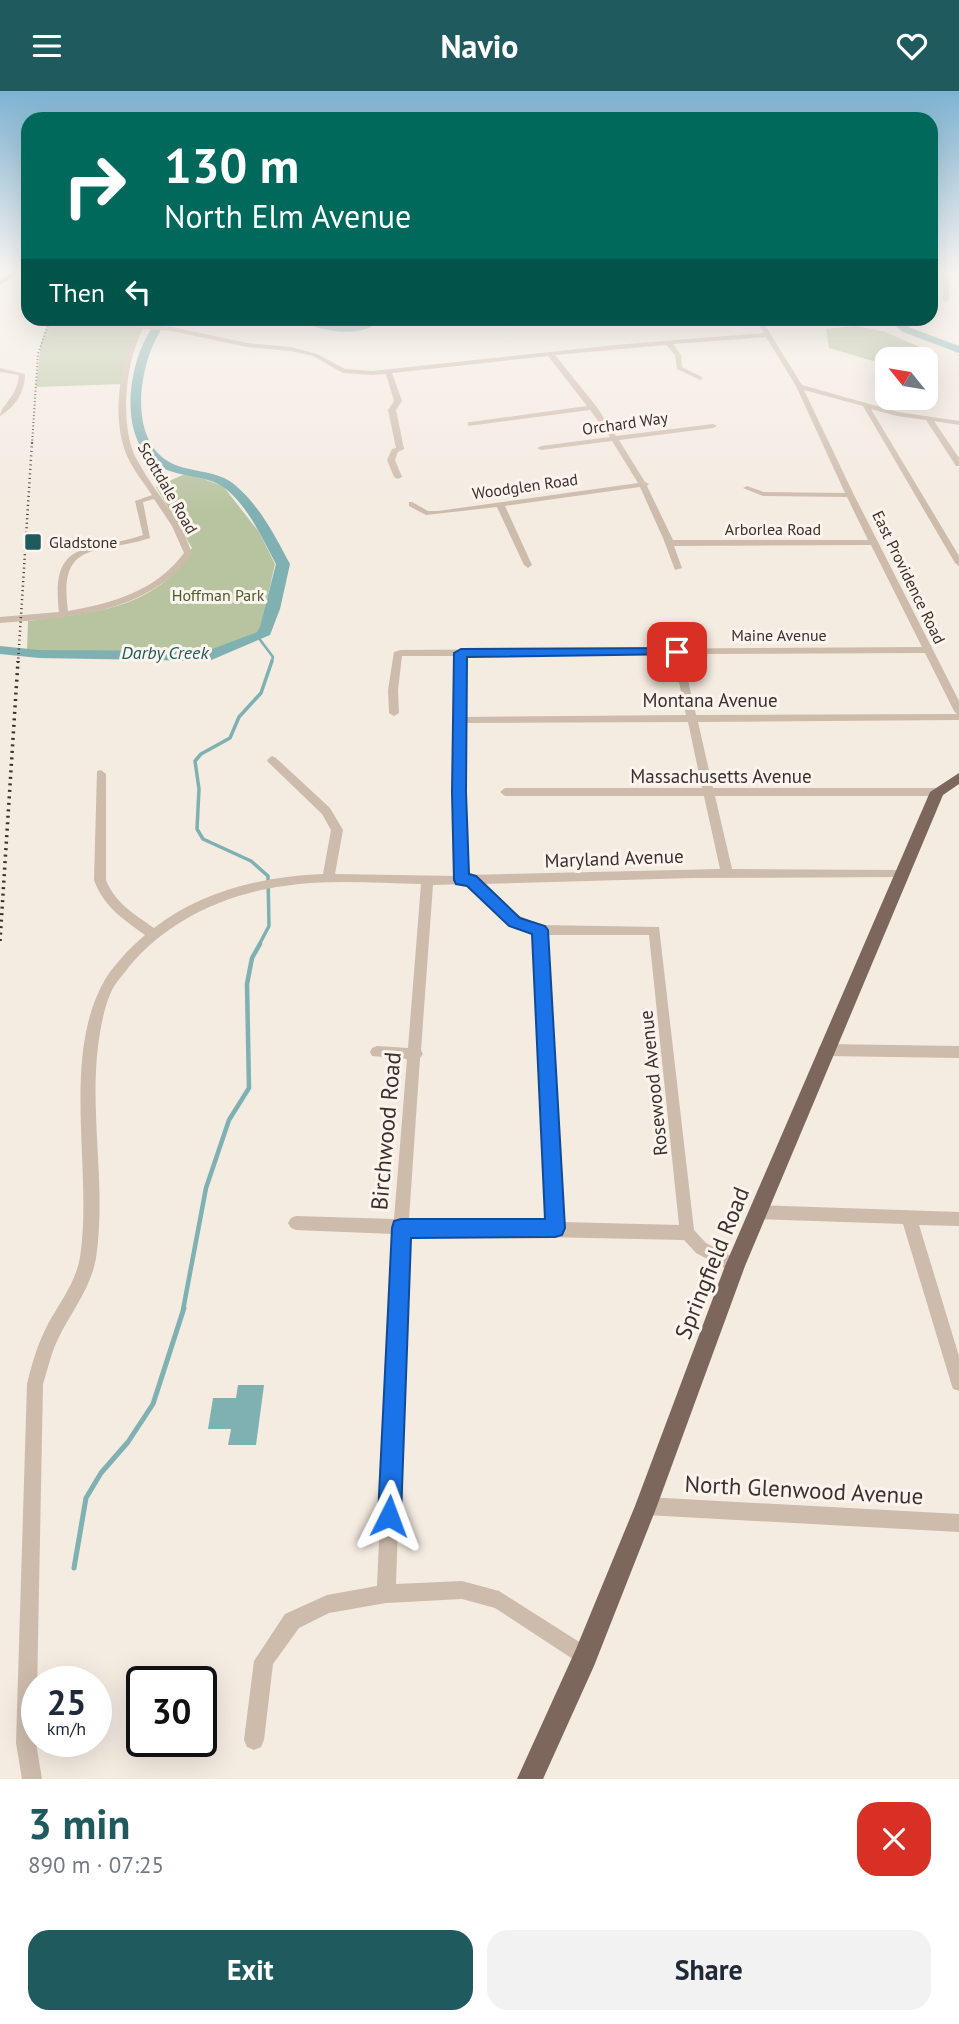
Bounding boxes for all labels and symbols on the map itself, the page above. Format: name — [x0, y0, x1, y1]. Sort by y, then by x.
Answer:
north arrow — [875, 347, 938, 409]
street label: Orchard Way — [581, 407, 670, 439]
street label: Scottdale Road — [134, 439, 202, 537]
street label: Woodglen Road — [471, 469, 579, 503]
street label: East Providence Road — [868, 507, 950, 647]
street label: Arborlea Road — [725, 519, 821, 539]
marker: Gladstone — [23, 532, 43, 552]
place label: Gladstone — [49, 532, 117, 552]
park label: Hoffman Park — [172, 585, 265, 605]
pin — [647, 622, 707, 682]
street label: Maine Avenue — [731, 625, 827, 645]
water label: Darby Creek — [122, 641, 209, 664]
street label: Montana Avenue — [642, 688, 778, 712]
street label: Massachusetts Avenue — [630, 764, 812, 788]
street label: Maryland Avenue — [544, 844, 684, 872]
street label: Rosewood Avenue — [633, 1009, 673, 1157]
street label: Birchwood Road — [364, 1051, 407, 1211]
street label: Springfield Road — [668, 1182, 755, 1343]
street label: North Glenwood Avenue — [684, 1469, 924, 1510]
position arrow — [352, 1479, 426, 1553]
speed limit sign: 30 — [126, 1666, 217, 1757]

